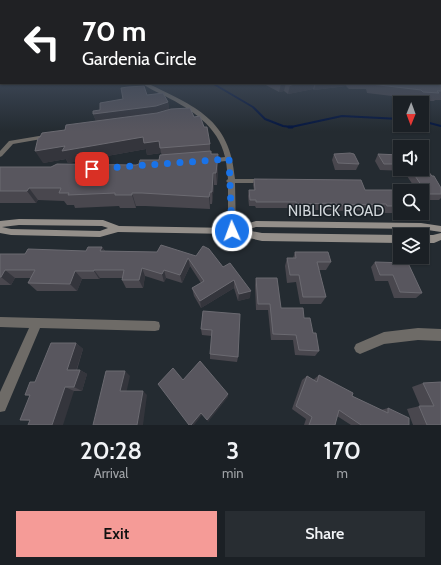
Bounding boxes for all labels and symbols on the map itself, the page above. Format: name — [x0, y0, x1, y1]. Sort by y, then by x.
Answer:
north arrow — [393, 96, 429, 132]
pin — [75, 152, 109, 186]
street label: NIBLICK ROAD — [288, 202, 384, 220]
position arrow — [211, 210, 253, 252]

